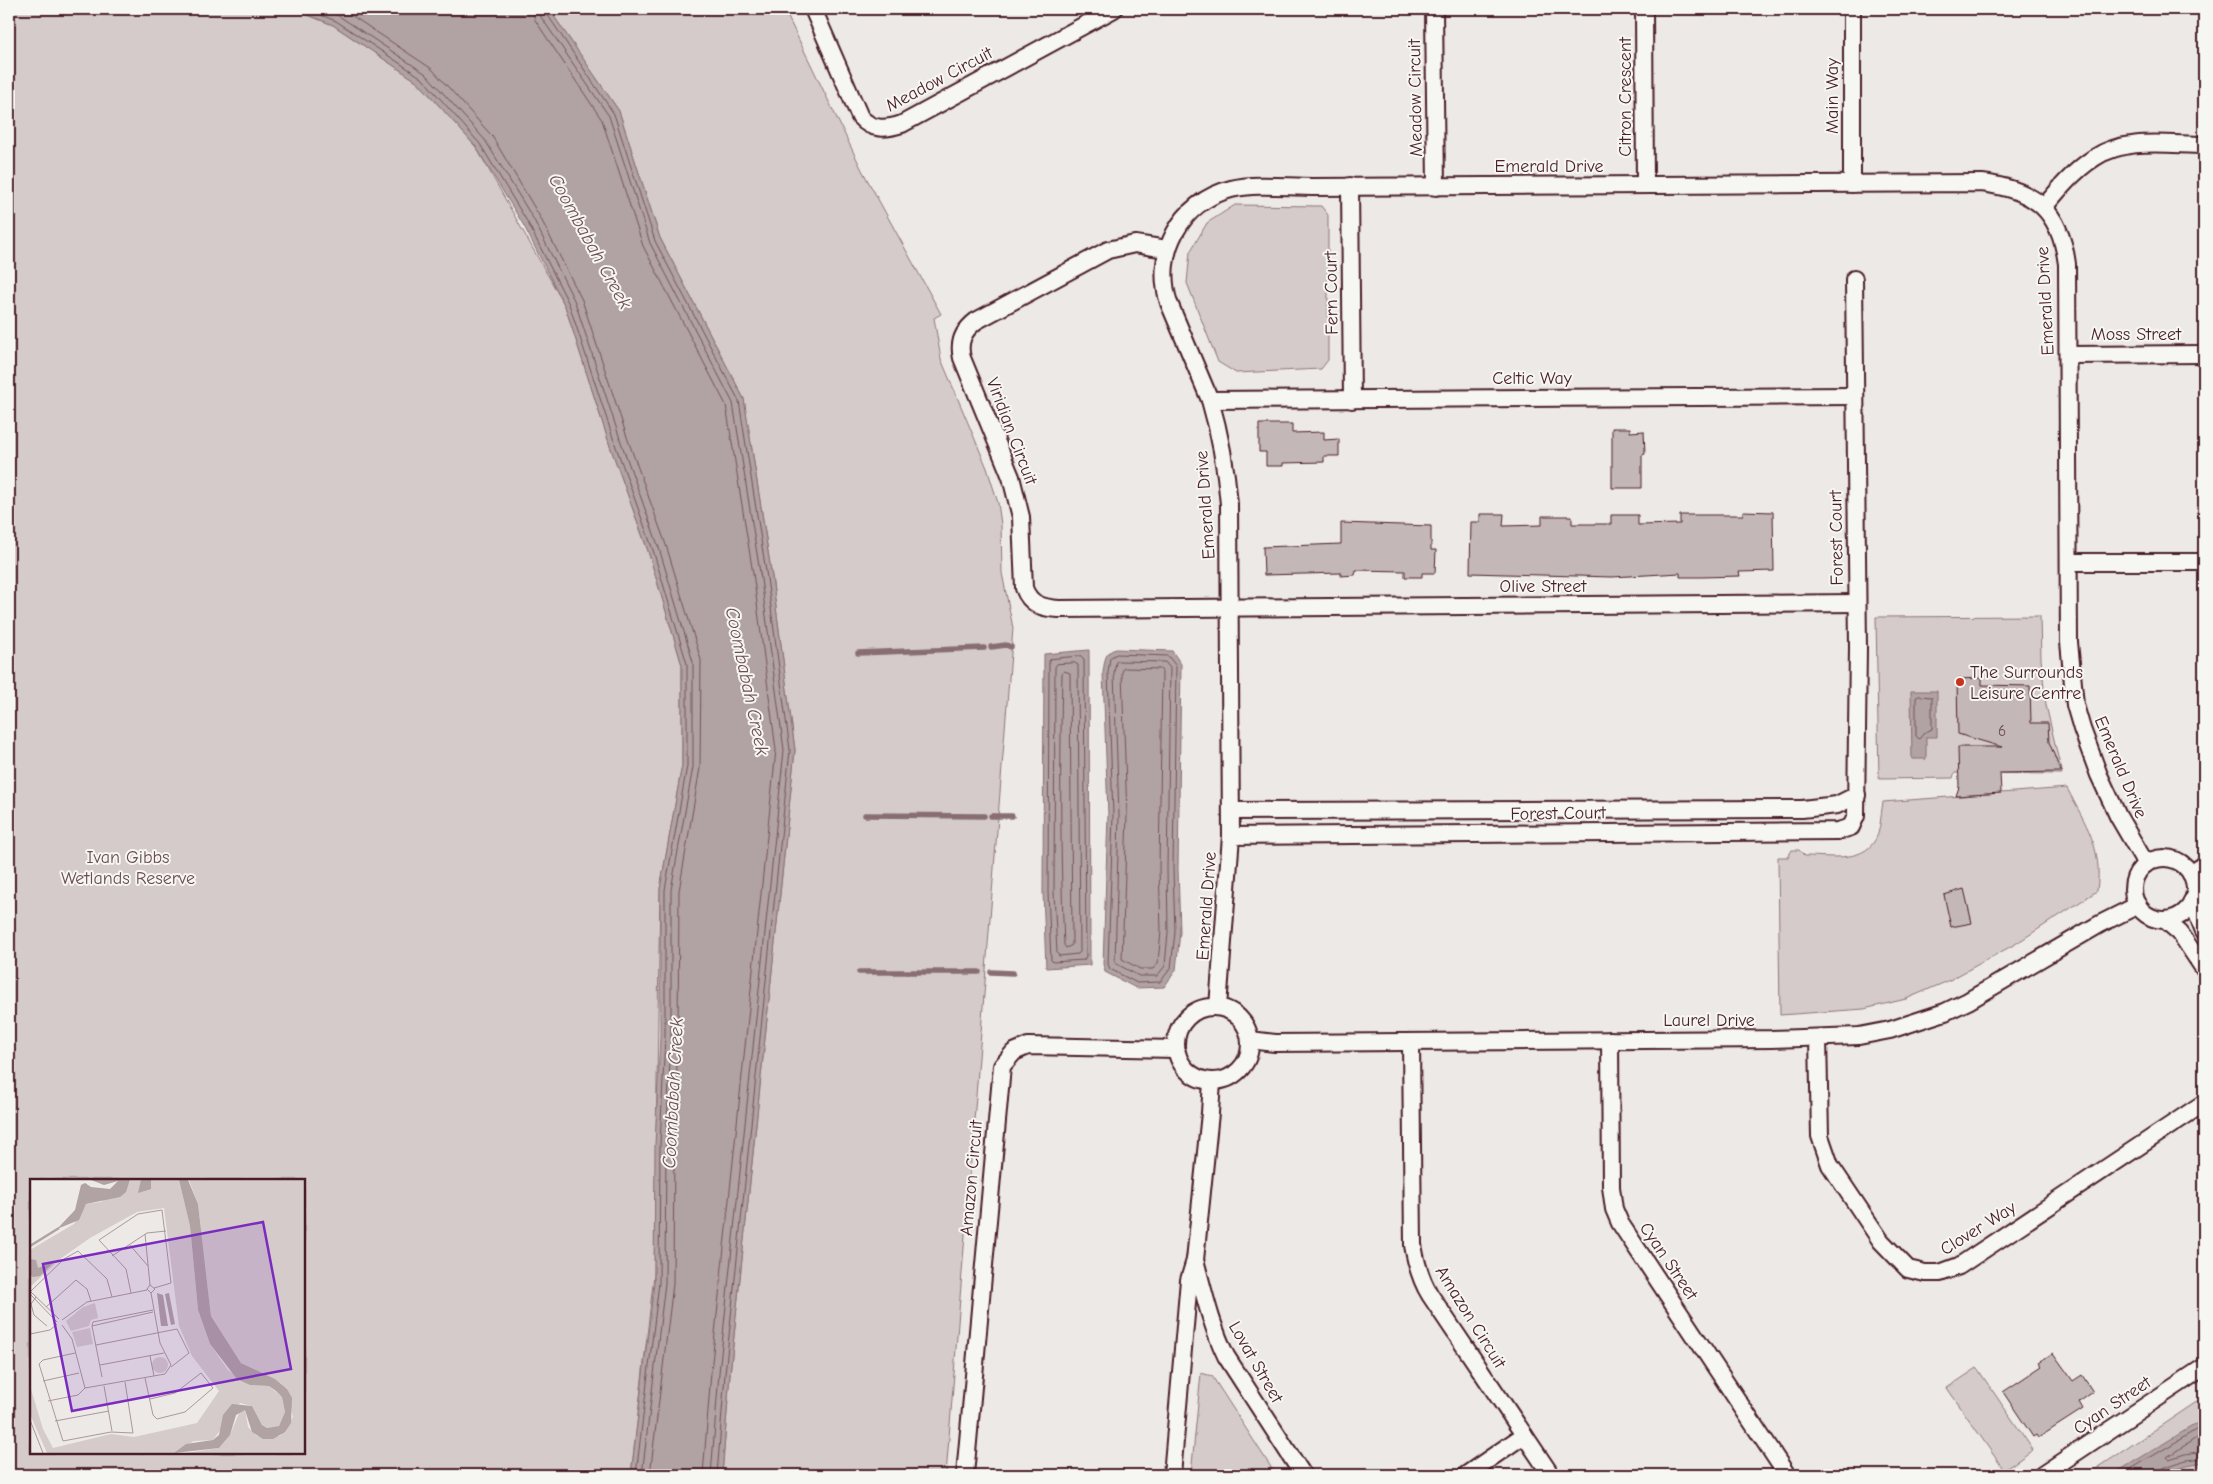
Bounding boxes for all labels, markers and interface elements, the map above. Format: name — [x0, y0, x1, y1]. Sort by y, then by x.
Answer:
street label: Citron Crescent — [1615, 36, 1636, 157]
street label: Meadow Circuit — [1404, 38, 1427, 157]
street label: Meadow Circuit — [882, 42, 997, 116]
street label: Main Way — [1822, 57, 1843, 134]
street label: Emerald Drive — [1494, 156, 1604, 177]
water label: Coombabah Creek — [544, 170, 637, 313]
street label: Emerald Drive — [2032, 246, 2059, 356]
street label: Fern Court — [1320, 250, 1343, 335]
street label: Moss Street — [2091, 324, 2182, 345]
street label: Celtic Way — [1492, 368, 1573, 389]
street label: Viridian Circuit — [982, 375, 1042, 488]
street label: Emerald Drive — [1191, 450, 1220, 560]
street label: Forest Court — [1825, 489, 1848, 586]
street label: Olive Street — [1500, 576, 1587, 597]
water label: Coombabah Creek — [721, 605, 774, 758]
place label: The Surrounds Leisure Centre — [1970, 662, 2083, 704]
marker: The Surrounds Leisure Centre — [1954, 676, 1966, 688]
street label: Emerald Drive — [2090, 713, 2152, 822]
house number: 6 — [1998, 722, 2006, 740]
street label: Forest Court — [1510, 802, 1607, 825]
park label: Ivan Gibbs Wetlands Reserve — [61, 847, 195, 889]
street label: Emerald Drive — [1192, 851, 1221, 961]
street label: Laurel Drive — [1663, 1010, 1755, 1031]
water label: Coombabah Creek — [658, 1016, 688, 1169]
street label: Amazon Circuit — [956, 1118, 987, 1237]
inset map — [30, 1179, 305, 1454]
street label: Clover Way — [1936, 1196, 2021, 1260]
street label: Cyan Street — [1635, 1218, 1703, 1305]
street label: Amazon Circuit — [1431, 1262, 1511, 1373]
street label: Lovat Street — [1224, 1318, 1288, 1408]
street label: Cyan Street — [2069, 1371, 2156, 1439]

